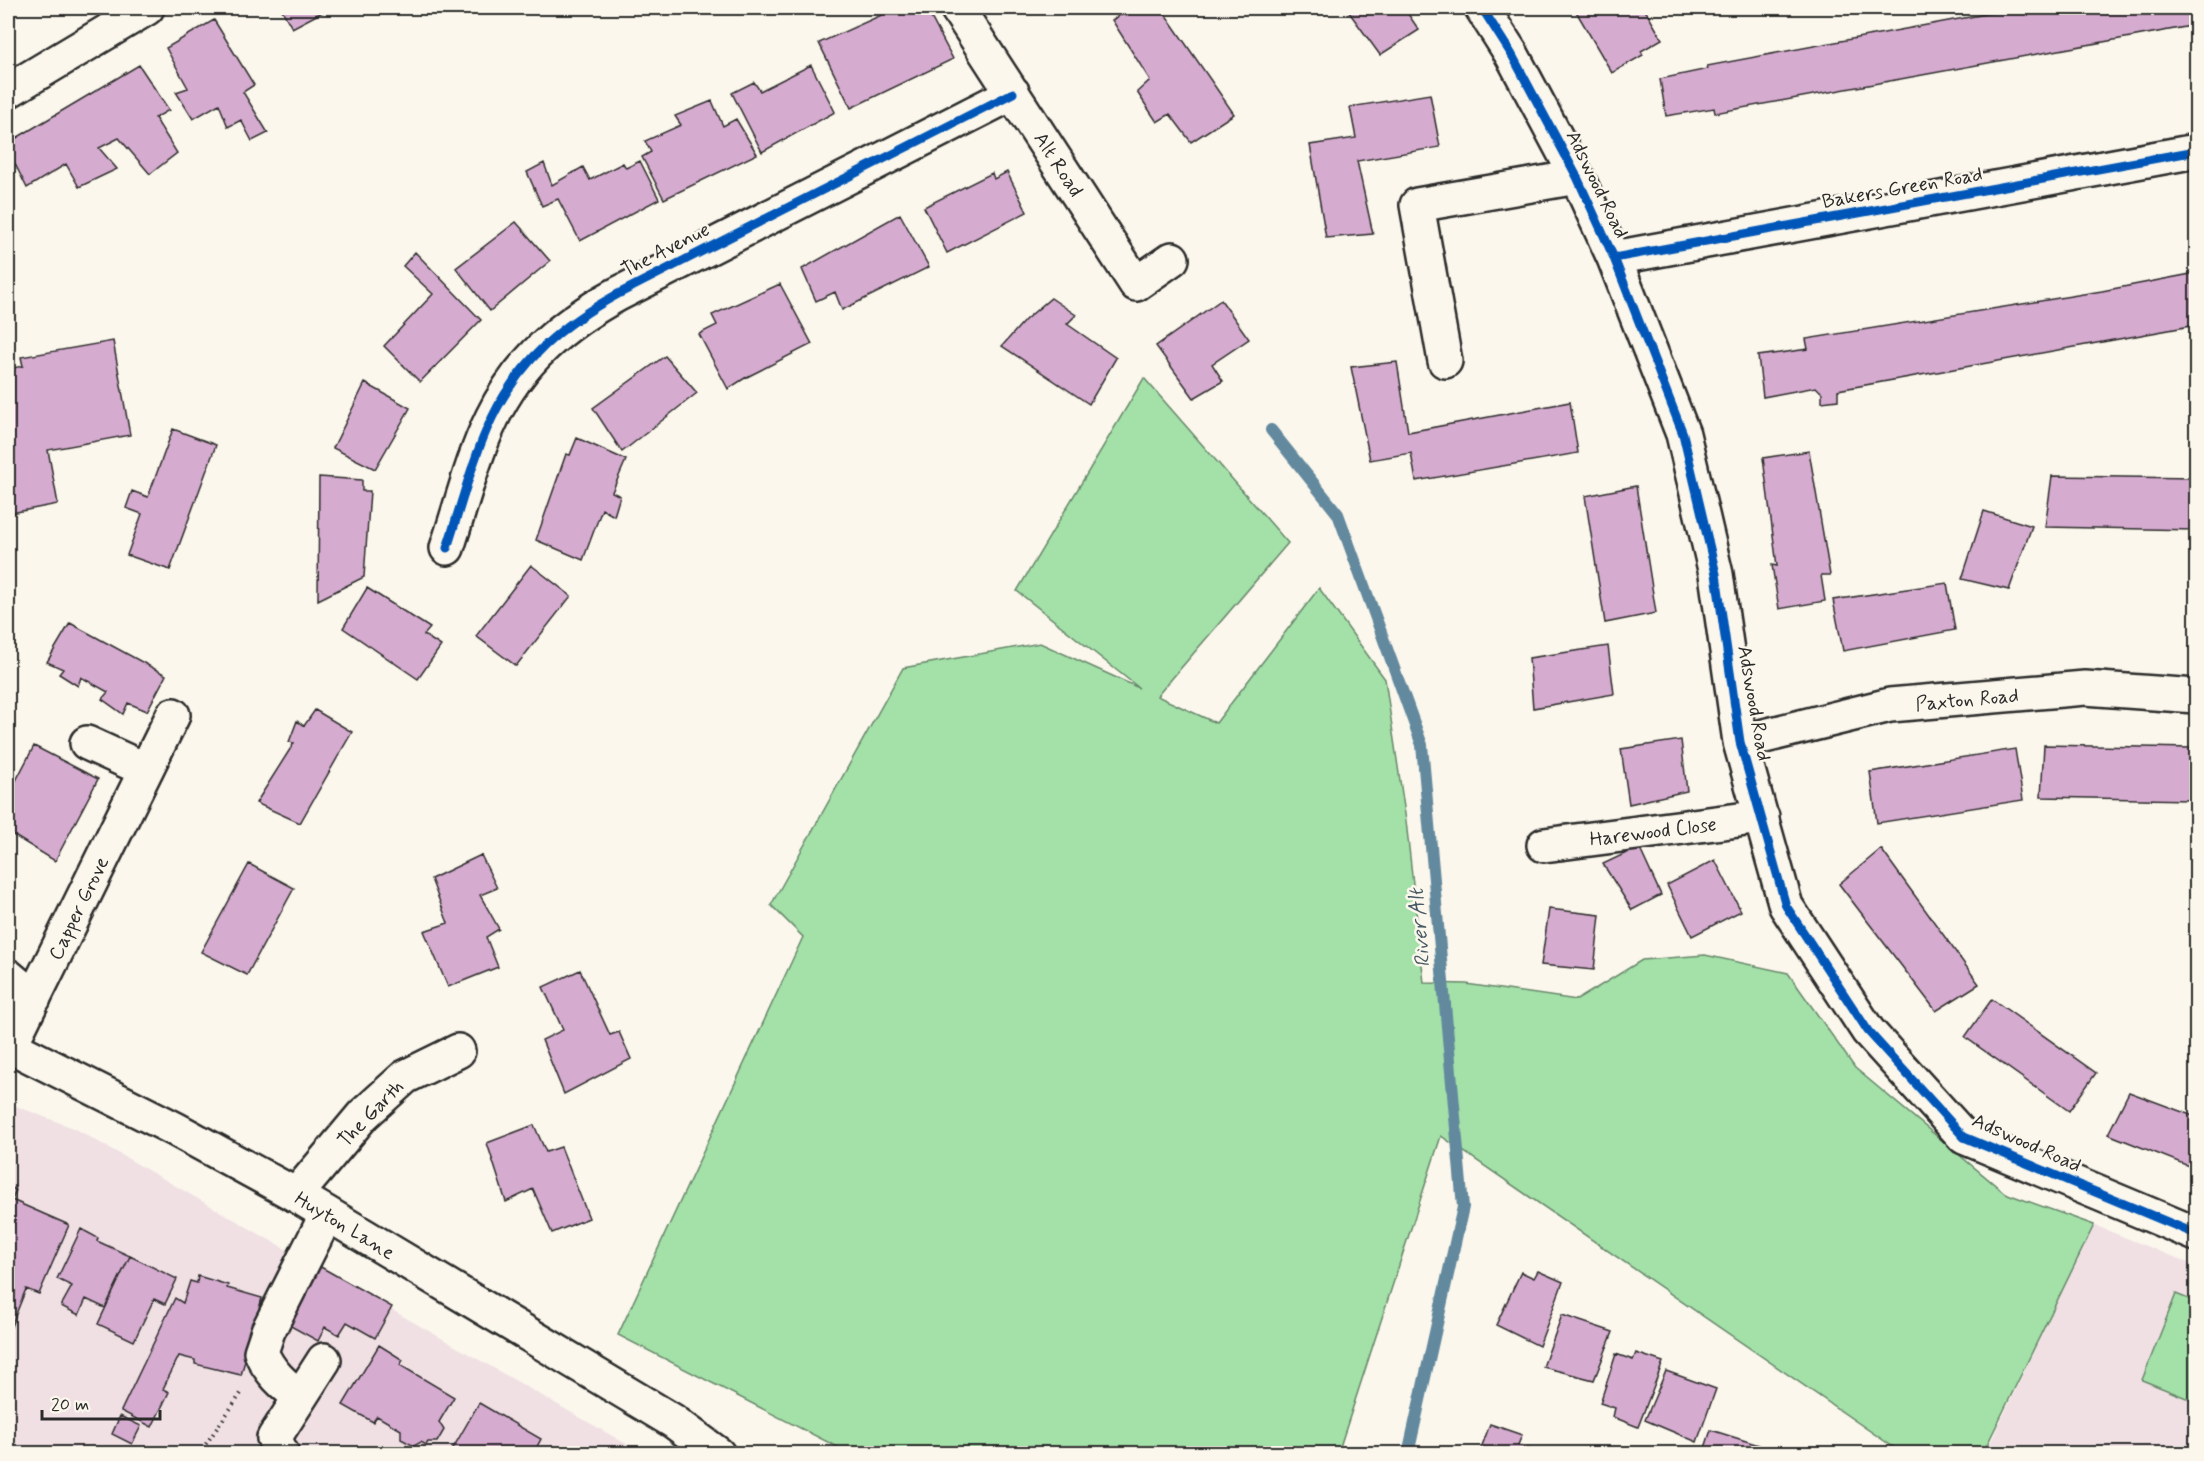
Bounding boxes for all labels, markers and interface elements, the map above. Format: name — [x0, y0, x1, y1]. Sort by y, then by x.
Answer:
street label: Adswood Road — [1559, 126, 1634, 243]
street label: Alt Road — [1027, 127, 1089, 202]
street label: Bakers Green Road — [1820, 161, 1985, 216]
street label: The Avenue — [617, 217, 715, 284]
street label: Adswood Road — [1730, 643, 1777, 763]
street label: Paxton Road — [1914, 683, 2020, 718]
street label: Harewood Close — [1588, 811, 1718, 854]
street label: Capper Grove — [43, 852, 116, 965]
water label: River Alt — [1402, 885, 1437, 968]
street label: The Garth — [332, 1074, 410, 1154]
street label: Adswood Road — [1968, 1107, 2085, 1179]
street label: Huyton Lane — [289, 1186, 400, 1267]
scale bar — [42, 1383, 160, 1421]
text: 20 m — [51, 1393, 89, 1417]

